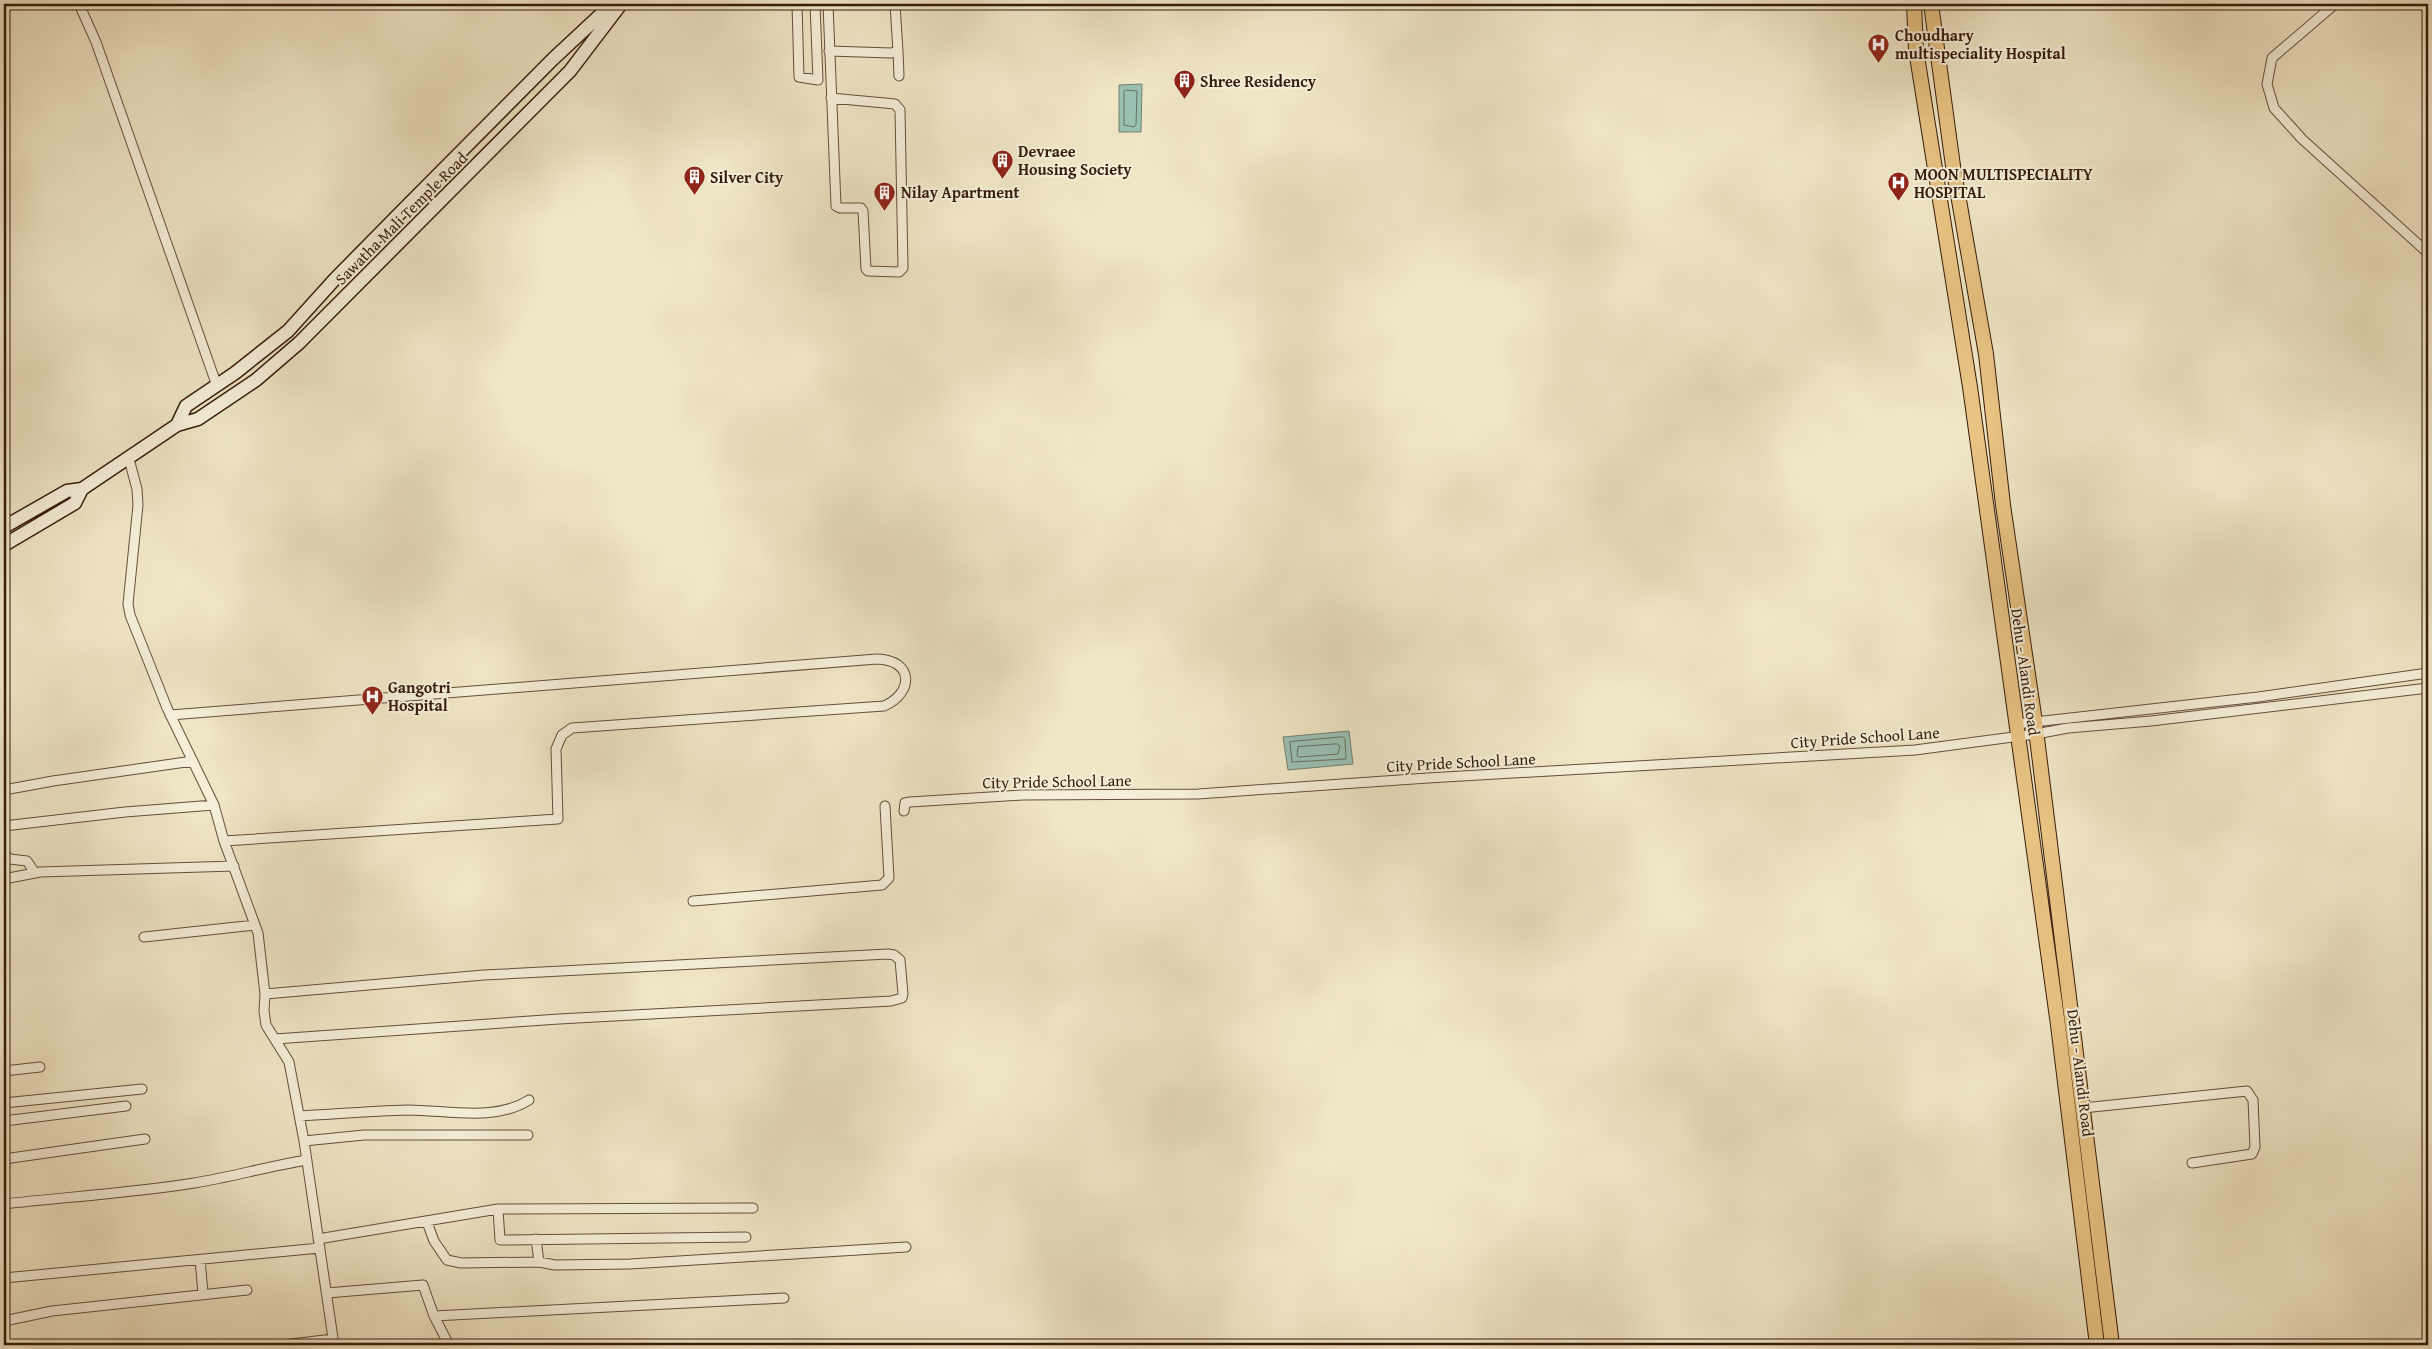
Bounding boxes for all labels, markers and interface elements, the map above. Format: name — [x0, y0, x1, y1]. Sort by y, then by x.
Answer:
place label: Choudhary multispeciality Hospital — [1895, 23, 2066, 65]
hospital icon: Choudhary multispeciality Hospital — [1867, 32, 1891, 63]
building icon: Shree Residency — [1172, 69, 1196, 100]
place label: Shree Residency — [1200, 69, 1317, 93]
place label: Devraee Housing Society — [1018, 139, 1132, 181]
street label: Sawatha Mali Temple Road — [329, 146, 473, 290]
building icon: Devraee Housing Society — [990, 148, 1014, 179]
place label: MOON MULTISPECIALITY HOSPITAL — [1914, 162, 2093, 204]
building icon: Silver City — [682, 165, 706, 196]
place label: Silver City — [710, 165, 784, 189]
hospital icon: MOON MULTISPECIALITY HOSPITAL — [1886, 171, 1910, 202]
building icon: Nilay Apartment — [873, 180, 897, 211]
place label: Nilay Apartment — [901, 180, 1020, 204]
street label: Dehu - Alandi Road — [2005, 607, 2047, 738]
place label: Gangotri Hospital — [388, 675, 451, 717]
hospital icon: Gangotri Hospital — [360, 684, 384, 715]
street label: City Pride School Lane — [1790, 720, 1940, 754]
street label: City Pride School Lane — [1386, 746, 1536, 778]
street label: City Pride School Lane — [982, 768, 1132, 794]
street label: Dehu - Alandi Road — [2061, 1008, 2101, 1139]

